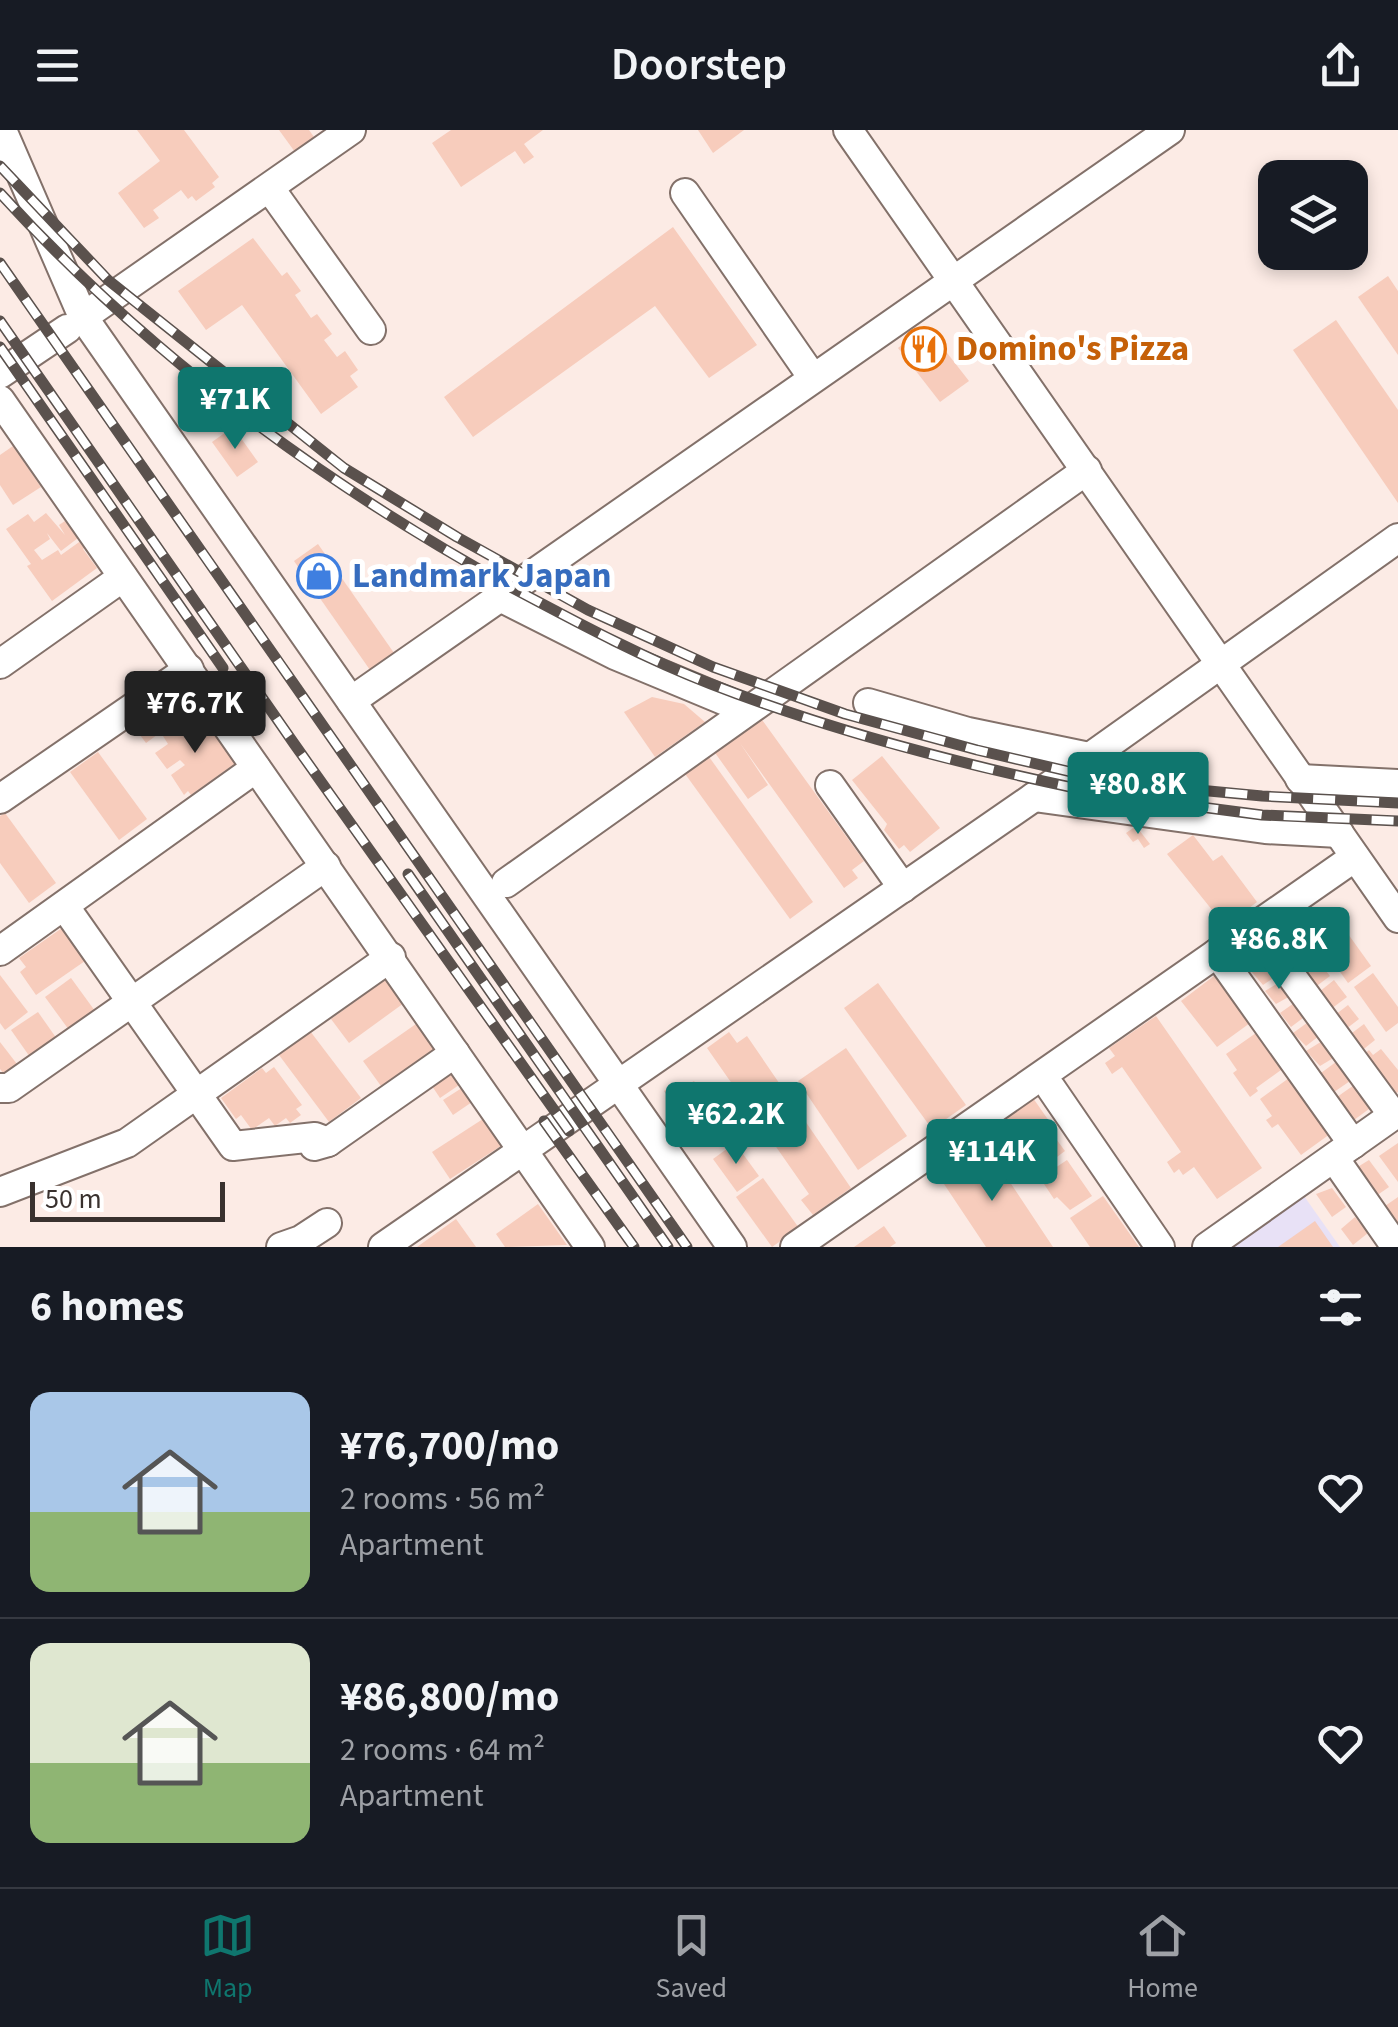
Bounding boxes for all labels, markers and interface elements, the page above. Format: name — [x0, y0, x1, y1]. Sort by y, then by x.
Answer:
text: Doorstep — [611, 33, 787, 97]
icon: menu — [30, 38, 85, 93]
icon: share — [1313, 38, 1368, 93]
map controls — [1258, 160, 1368, 270]
button: layers — [1258, 160, 1368, 270]
place label: Domino's Pizza — [956, 324, 1189, 374]
restaurant icon: Domino's Pizza — [901, 326, 947, 372]
pin: ¥71K — [176, 367, 294, 452]
text: ¥71K — [200, 376, 270, 422]
place label: Landmark Japan — [352, 551, 612, 601]
shop icon: Landmark Japan — [296, 553, 342, 599]
pin: ¥76.7K — [114, 671, 276, 756]
text: ¥76.7K — [147, 680, 243, 726]
pin: ¥80.8K — [1057, 752, 1219, 837]
text: ¥80.8K — [1090, 761, 1186, 807]
pin: ¥86.8K — [1198, 907, 1360, 992]
text: ¥86.8K — [1231, 916, 1327, 962]
pin: ¥62.2K — [655, 1082, 817, 1167]
text: ¥62.2K — [688, 1091, 784, 1137]
pin: ¥114K — [922, 1119, 1062, 1204]
text: ¥114K — [948, 1128, 1036, 1174]
scale bar — [30, 1177, 225, 1222]
text: 50 m — [45, 1179, 102, 1219]
text: 6 homes — [30, 1277, 184, 1337]
icon: filters — [1313, 1280, 1368, 1335]
text: ¥76,700/mo — [340, 1416, 559, 1476]
icon: home — [110, 1432, 230, 1552]
icon: heart — [1313, 1465, 1368, 1520]
text: 2 rooms · 56 m² — [340, 1476, 545, 1522]
text: Apartment — [340, 1522, 483, 1568]
text: ¥86,800/mo — [340, 1667, 559, 1727]
icon: home — [110, 1683, 230, 1803]
icon: heart — [1313, 1716, 1368, 1771]
text: 2 rooms · 64 m² — [340, 1727, 545, 1773]
text: Apartment — [340, 1773, 483, 1819]
tab: Map — [200, 1908, 255, 2008]
tab: Saved — [655, 1908, 727, 2008]
tab: Home — [1127, 1908, 1198, 2008]

